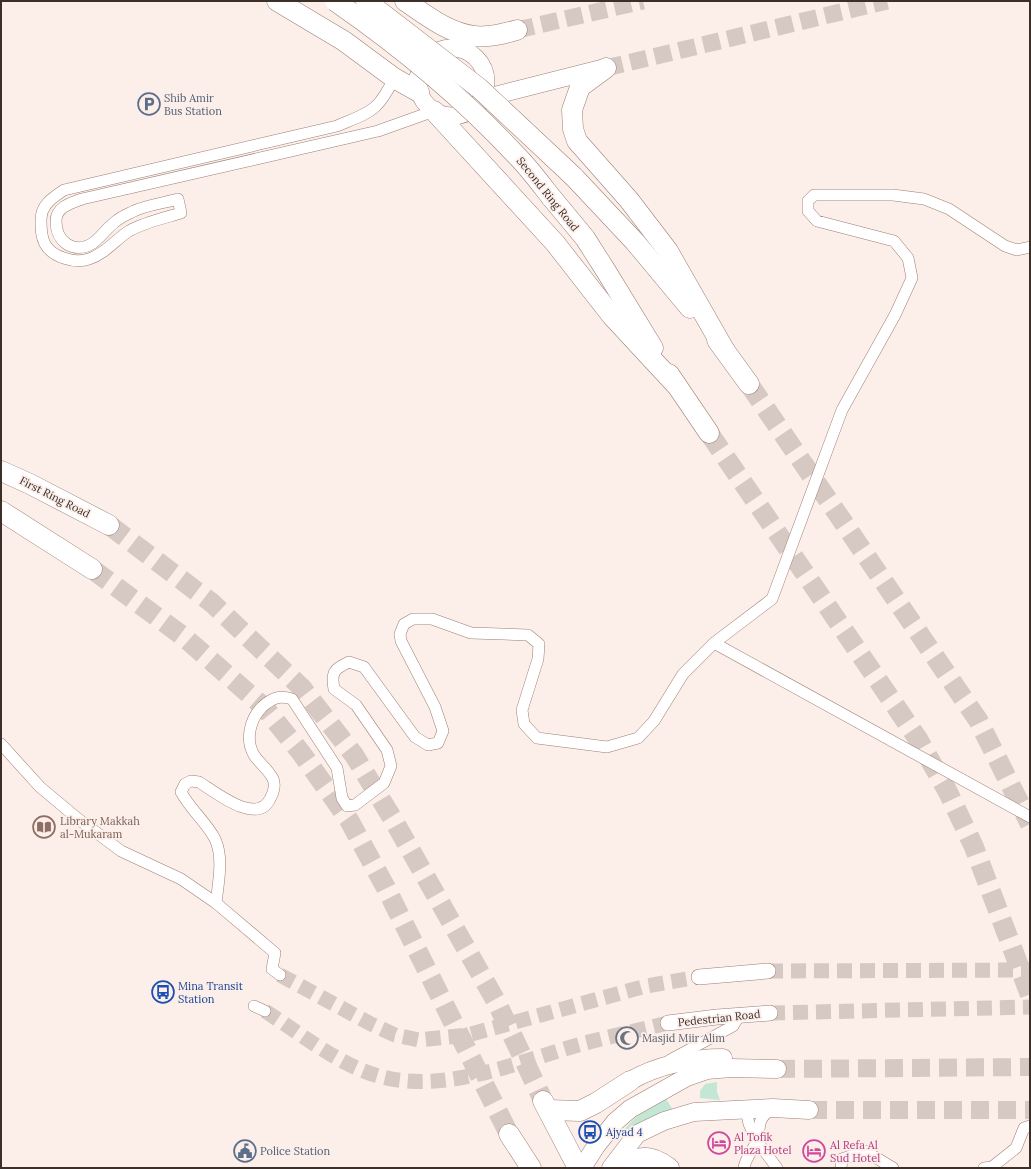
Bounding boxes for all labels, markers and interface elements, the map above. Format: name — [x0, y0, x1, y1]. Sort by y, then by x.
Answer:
parking icon: Shib Amir Bus Station — [136, 91, 162, 117]
place label: Shib Amir Bus Station — [164, 91, 222, 118]
street label: Second Ring Road — [514, 154, 583, 234]
street label: First Ring Road — [17, 473, 93, 521]
library icon: Library Makkah al-Mukaram — [31, 814, 57, 840]
place label: Library Makkah al-Mukaram — [60, 814, 140, 841]
bus stop icon: Mina Transit Station — [150, 979, 176, 1005]
place label: Mina Transit Station — [178, 979, 244, 1006]
street label: Pedestrian Road — [677, 1007, 761, 1029]
mosque icon: Masjid Miir Alim — [614, 1025, 640, 1051]
place label: Masjid Miir Alim — [642, 1031, 725, 1045]
bus stop icon: Ajyad 4 — [577, 1119, 603, 1145]
place label: Ajyad 4 — [605, 1125, 643, 1139]
hotel icon: Al Tofik Plaza Hotel — [706, 1130, 732, 1156]
place label: Al Tofik Plaza Hotel — [733, 1130, 791, 1157]
public building icon: Police Station — [232, 1138, 258, 1164]
hotel icon: Al Refa Al Sud Hotel — [801, 1138, 827, 1164]
place label: Al Refa Al Sud Hotel — [829, 1138, 880, 1165]
place label: Police Station — [260, 1144, 331, 1158]

